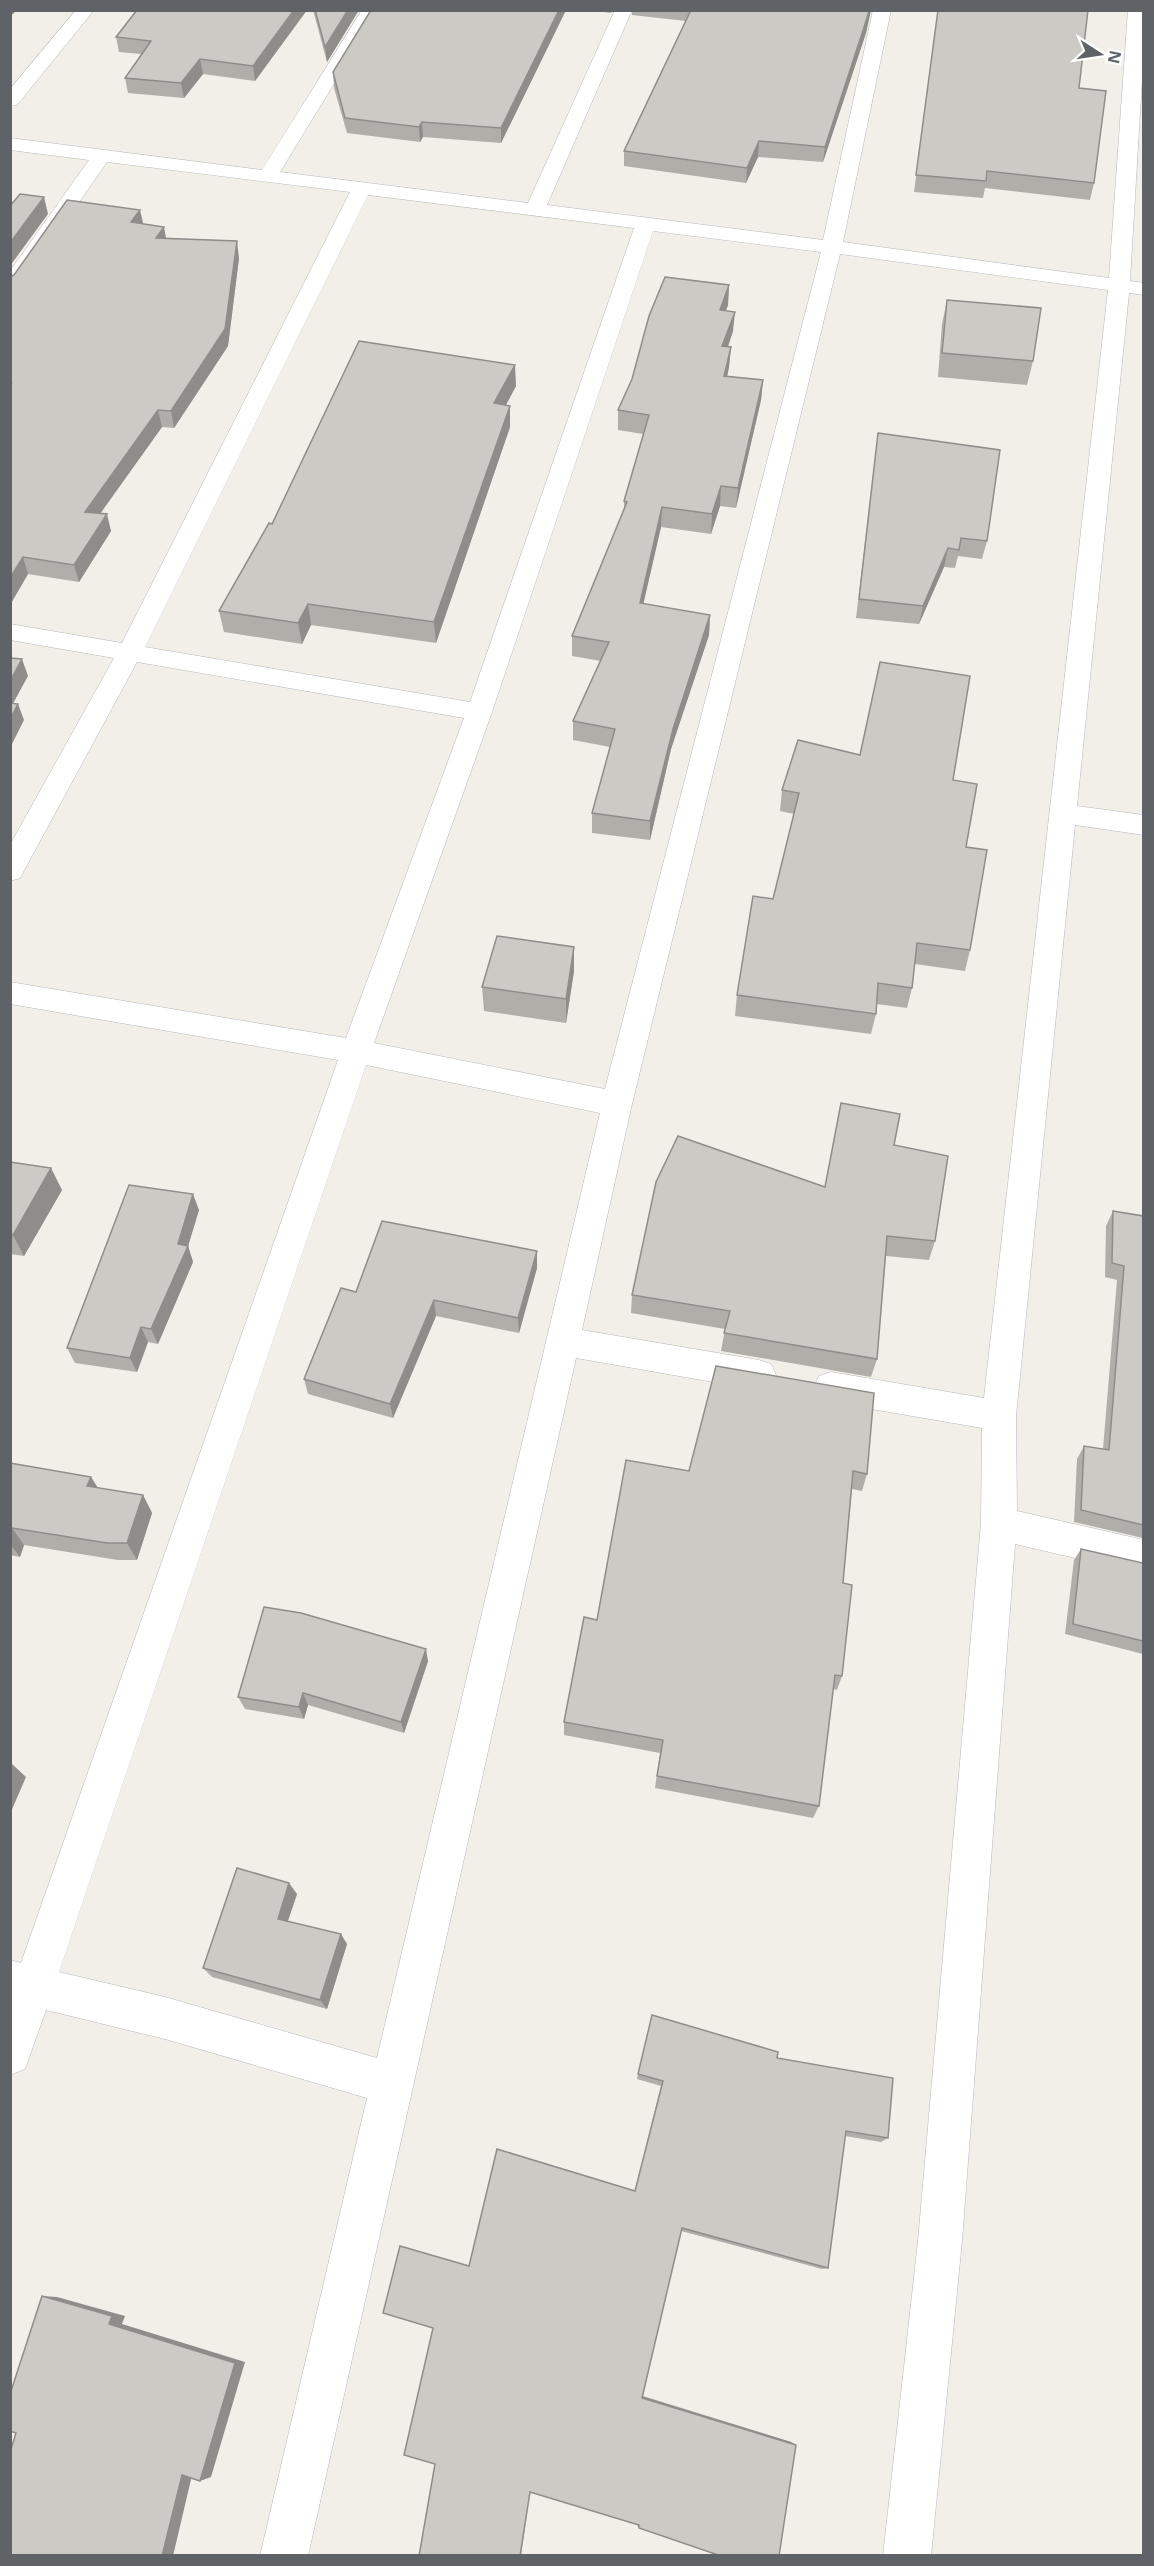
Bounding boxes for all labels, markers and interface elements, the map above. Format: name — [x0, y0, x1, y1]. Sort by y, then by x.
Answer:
north arrow — [1070, 24, 1130, 84]
text: N — [1103, 48, 1127, 66]

